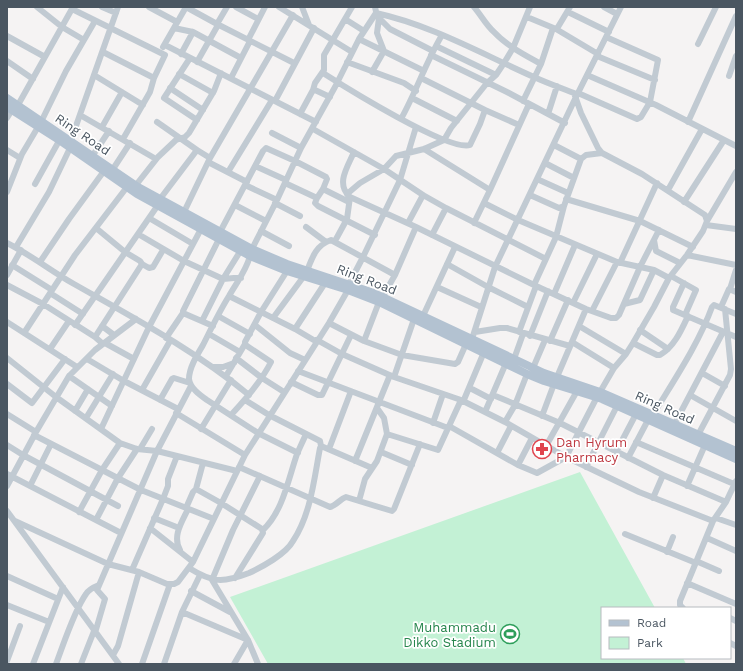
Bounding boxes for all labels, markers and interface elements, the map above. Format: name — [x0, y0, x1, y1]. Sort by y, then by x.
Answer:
street label: Ring Road — [52, 111, 113, 158]
street label: Ring Road — [335, 261, 399, 298]
street label: Ring Road — [633, 388, 697, 427]
place label: Dan Hyrum Pharmacy — [556, 435, 627, 465]
pharmacy icon: Dan Hyrum Pharmacy — [531, 438, 553, 460]
legend — [601, 607, 731, 659]
text: Road — [637, 616, 666, 630]
place label: Muhammadu Dikko Stadium — [403, 620, 496, 650]
sports icon: Muhammadu Dikko Stadium — [499, 623, 521, 645]
text: Park — [637, 636, 663, 650]

